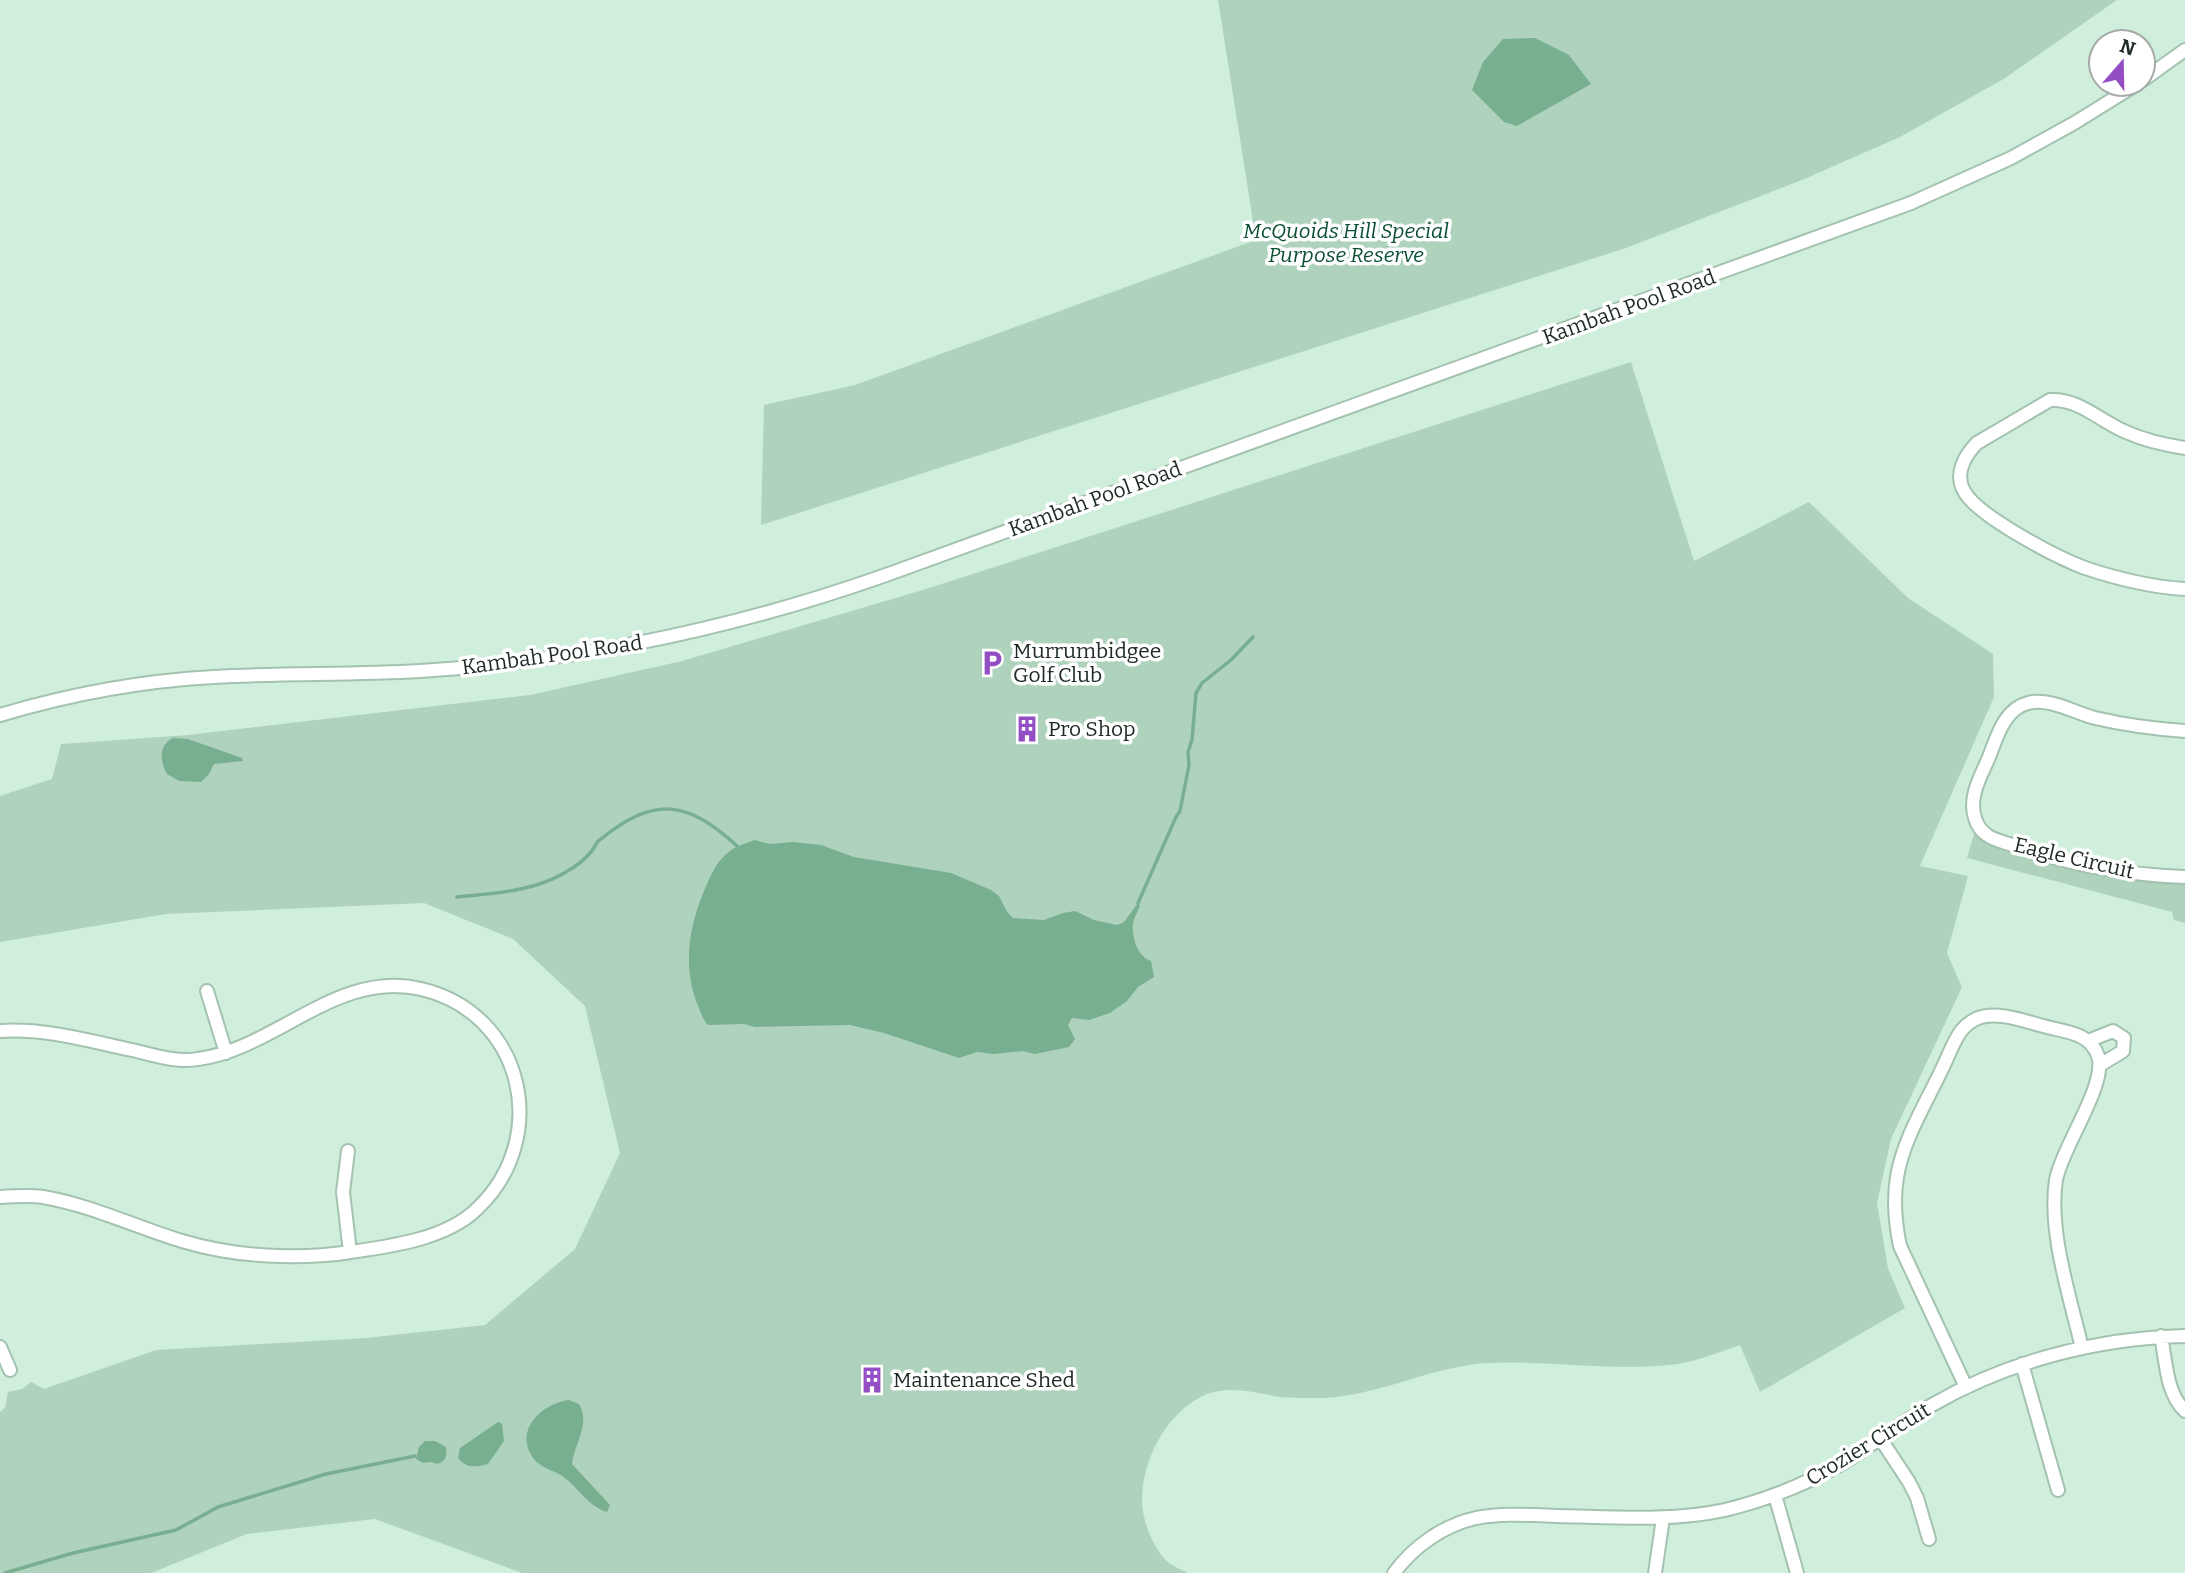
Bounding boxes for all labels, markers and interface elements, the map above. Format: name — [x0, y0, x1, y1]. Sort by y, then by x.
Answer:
north arrow — [2087, 28, 2157, 98]
text: N — [2117, 34, 2139, 61]
park label: McQuoids Hill Special Purpose Reserve — [1243, 218, 1449, 268]
street label: Kambah Pool Road — [1539, 264, 1719, 350]
street label: Kambah Pool Road — [1005, 456, 1185, 542]
street label: Kambah Pool Road — [460, 629, 644, 681]
place label: Murrumbidgee Golf Club — [1013, 638, 1161, 688]
parking icon: Murrumbidgee Golf Club — [977, 648, 1007, 678]
building icon: Pro Shop — [1012, 714, 1042, 744]
place label: Pro Shop — [1048, 716, 1136, 742]
street label: Eagle Circuit — [2011, 832, 2137, 885]
building icon: Maintenance Shed — [857, 1365, 887, 1395]
place label: Maintenance Shed — [893, 1367, 1075, 1393]
street label: Crozier Circuit — [1801, 1396, 1935, 1491]

